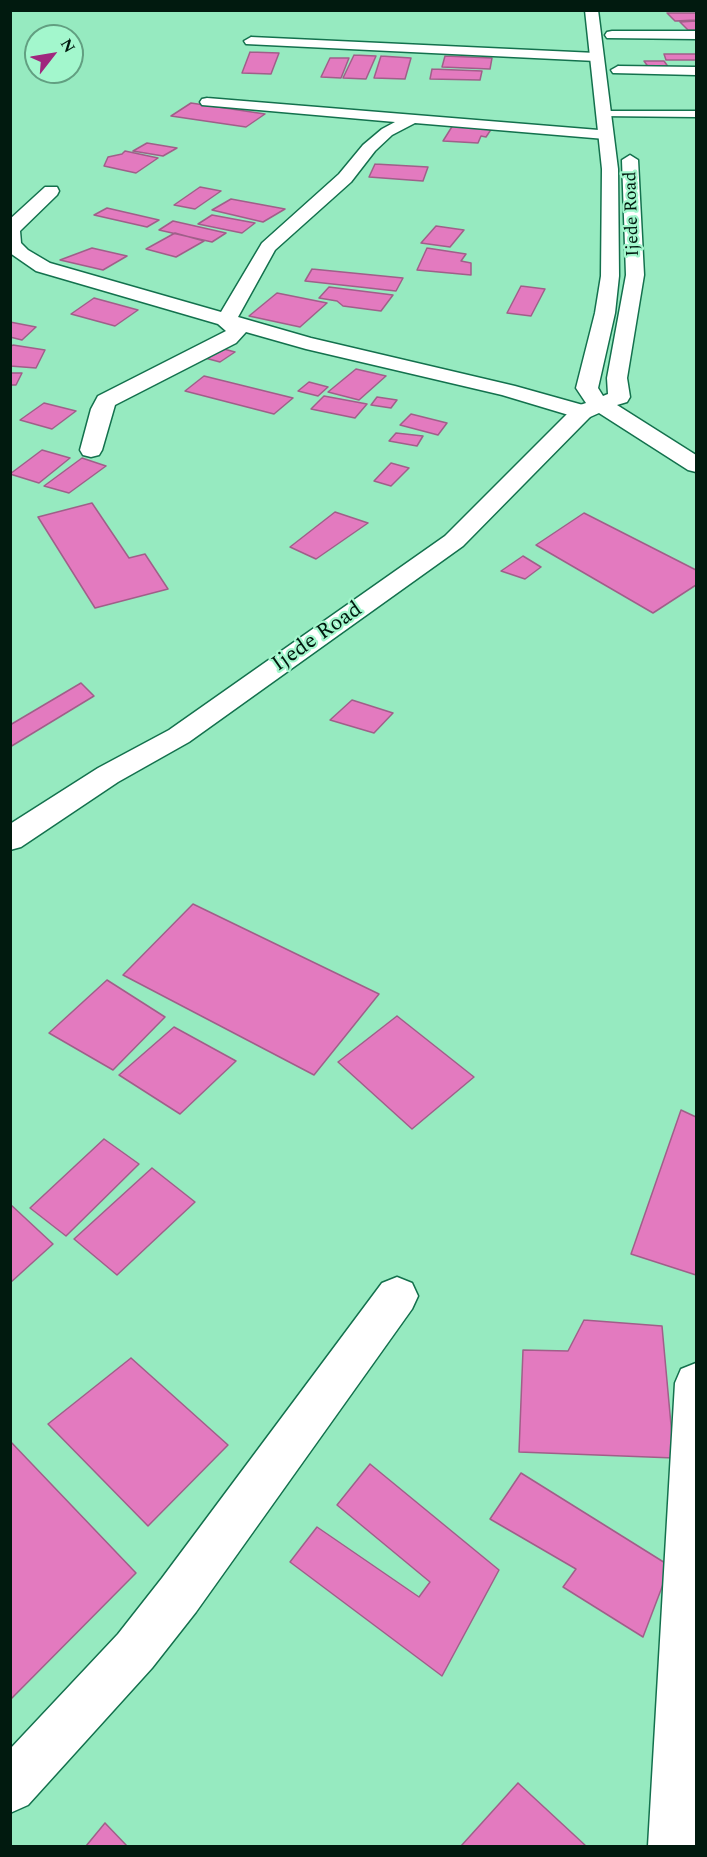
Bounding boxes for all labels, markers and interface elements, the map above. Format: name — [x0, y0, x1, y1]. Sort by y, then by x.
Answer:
north arrow — [24, 24, 84, 84]
text: N — [54, 34, 81, 58]
street label: Ijede Road — [621, 171, 645, 257]
street label: Ijede Road — [268, 597, 368, 679]

